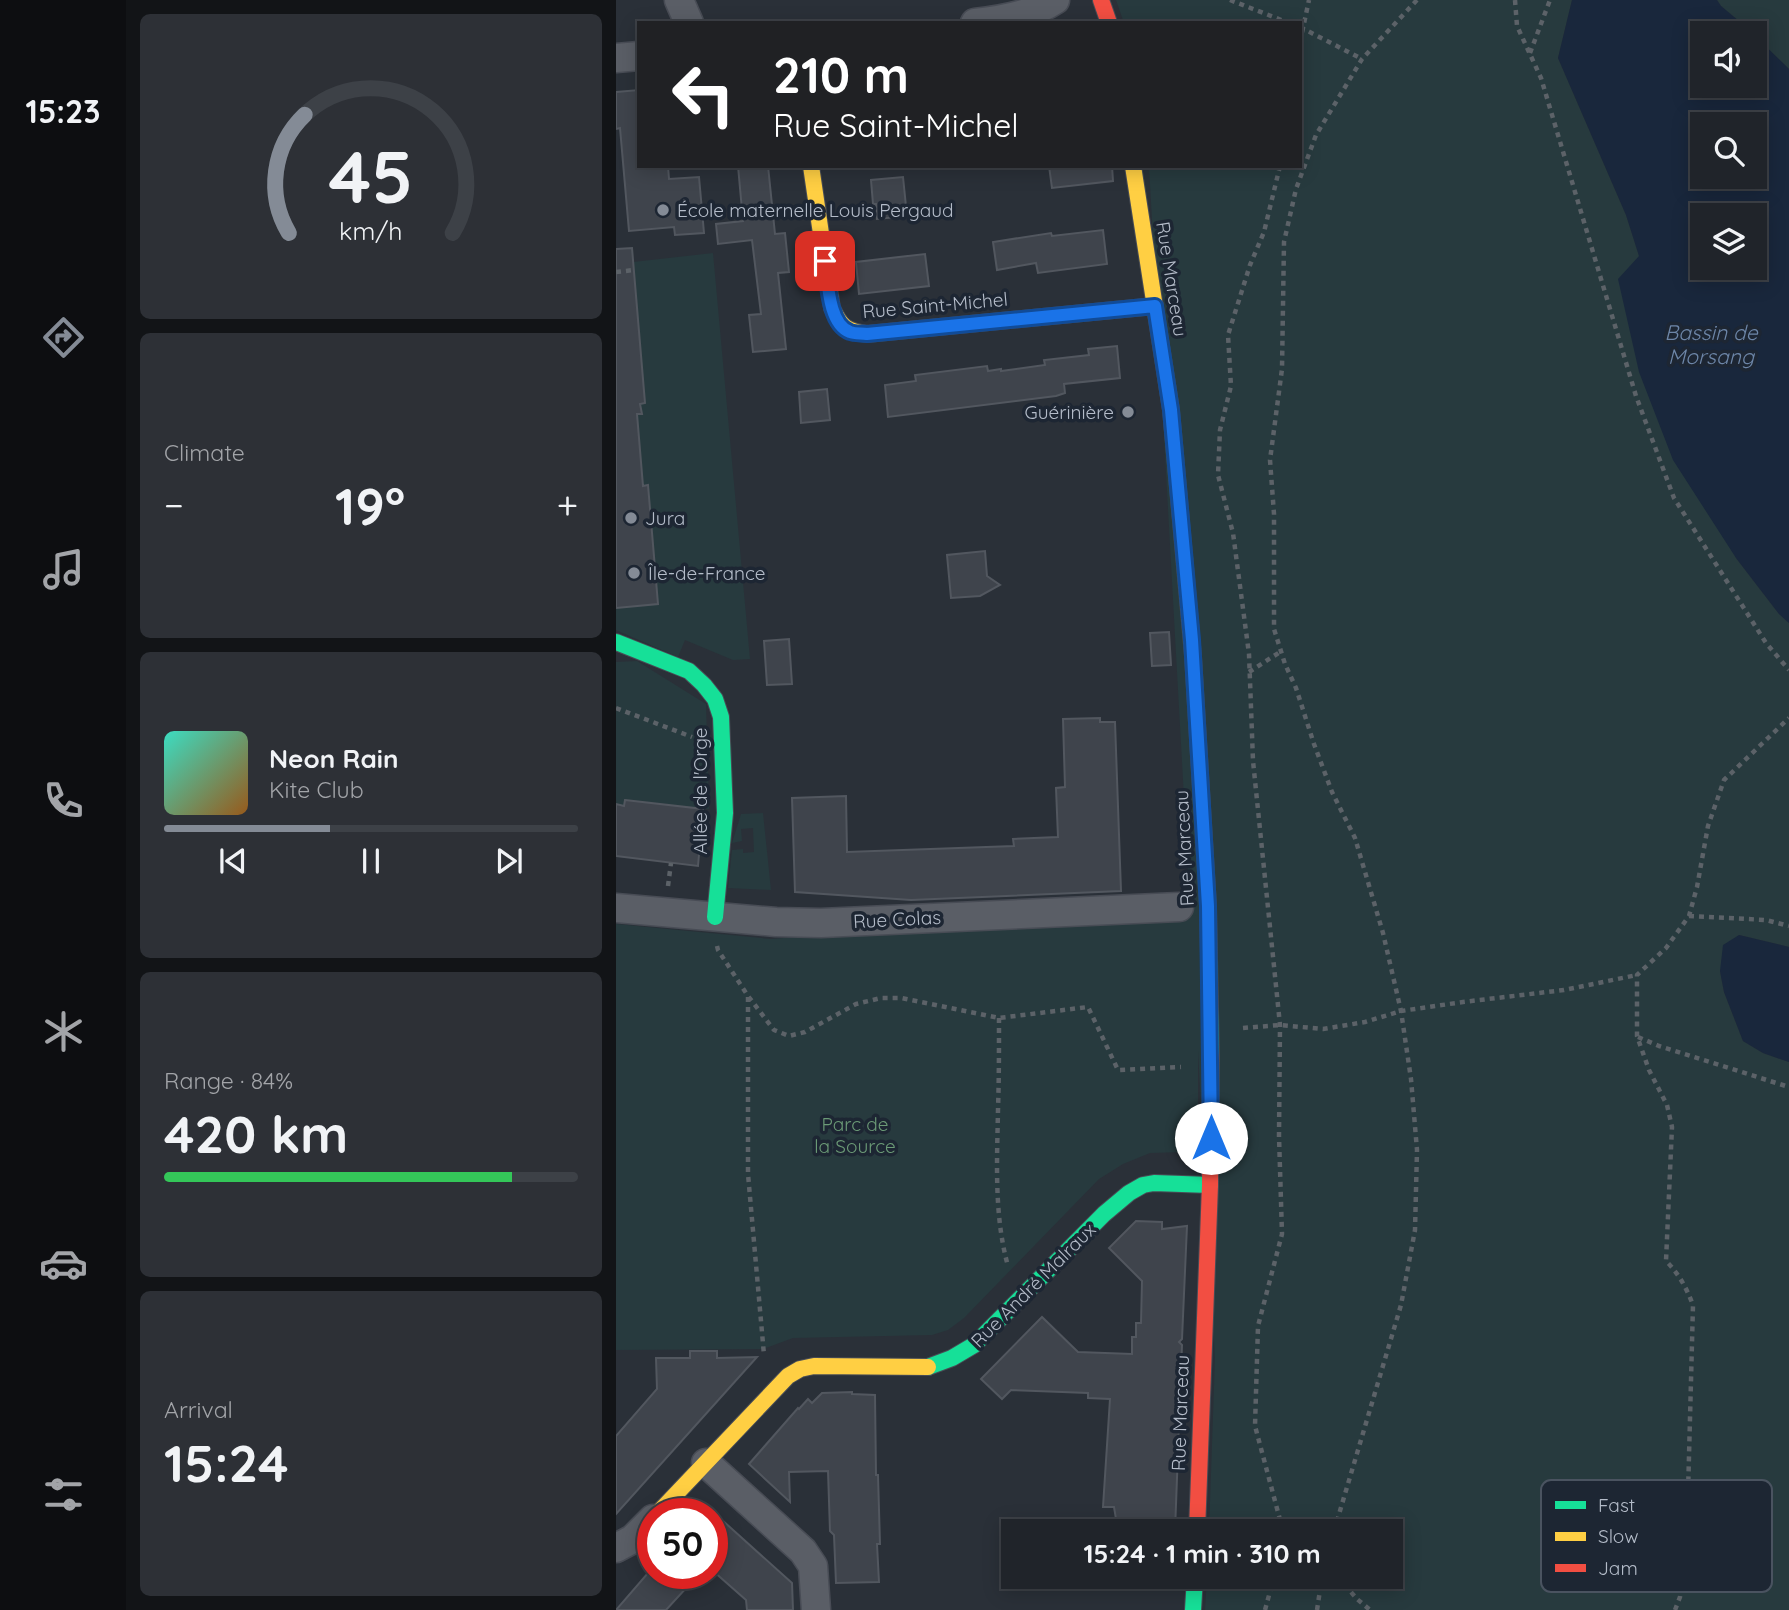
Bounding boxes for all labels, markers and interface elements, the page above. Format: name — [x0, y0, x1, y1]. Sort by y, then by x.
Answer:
map controls — [1690, 21, 1767, 280]
button: sound — [1690, 21, 1767, 98]
text: 210 m — [773, 44, 909, 105]
icon: left — [658, 49, 749, 140]
text: 15:23 — [25, 91, 101, 131]
text: Rue Saint-Michel — [773, 105, 1019, 145]
button: search — [1690, 112, 1767, 189]
text: 45 — [329, 130, 413, 221]
place label: École maternelle Louis Pergaud — [677, 198, 954, 222]
marker: École maternelle Louis Pergaud — [655, 202, 671, 218]
button: layers — [1690, 203, 1767, 280]
text: km/h — [339, 214, 403, 245]
street label: Rue Marceau — [1151, 220, 1193, 338]
pin — [795, 231, 855, 291]
icon: arrive — [806, 242, 844, 280]
street label: Rue Saint-Michel — [861, 287, 1009, 323]
icon: directions — [39, 313, 88, 362]
water label: Bassin de Morsang — [1664, 319, 1759, 369]
place label: Guérinière — [1024, 400, 1114, 424]
marker: Guérinière — [1120, 404, 1136, 420]
text: Climate — [164, 438, 245, 467]
text: 19° — [335, 473, 405, 538]
text: − — [164, 481, 184, 529]
text: + — [557, 481, 578, 529]
place label: Jura — [645, 506, 685, 530]
marker: Jura — [623, 510, 639, 526]
icon: music — [39, 545, 88, 594]
place label: Île-de-France — [648, 561, 765, 585]
marker: Île-de-France — [626, 565, 642, 581]
street label: Allée de l'Orge — [688, 728, 712, 854]
text: Neon Rain — [269, 742, 398, 775]
text: Kite Club — [269, 775, 364, 804]
icon: phone — [39, 776, 88, 825]
street label: Rue Marceau — [1169, 789, 1199, 907]
icon: previous — [214, 842, 252, 880]
icon: pause — [352, 842, 390, 880]
icon: next — [490, 842, 528, 880]
street label: Rue Colas — [852, 905, 942, 933]
icon: climate — [39, 1007, 88, 1056]
text: Range · 84% — [164, 1066, 293, 1095]
text: 420 km — [164, 1101, 348, 1166]
position arrow — [1174, 1101, 1248, 1175]
park label: Parc de la Source — [814, 1112, 896, 1158]
street label: Rue André Malraux — [966, 1218, 1100, 1352]
icon: car — [39, 1239, 88, 1288]
street label: Rue Marceau — [1166, 1355, 1194, 1471]
text: Arrival — [164, 1395, 233, 1424]
text: 15:24 — [164, 1430, 289, 1495]
icon: filters — [39, 1470, 88, 1519]
legend — [1541, 1480, 1772, 1592]
text: Fast — [1598, 1493, 1635, 1517]
speed limit sign: 50 — [637, 1498, 728, 1589]
text: Slow — [1598, 1524, 1639, 1548]
text: 15:24 · 1 min · 310 m — [1083, 1537, 1321, 1570]
text: Jam — [1598, 1556, 1638, 1580]

